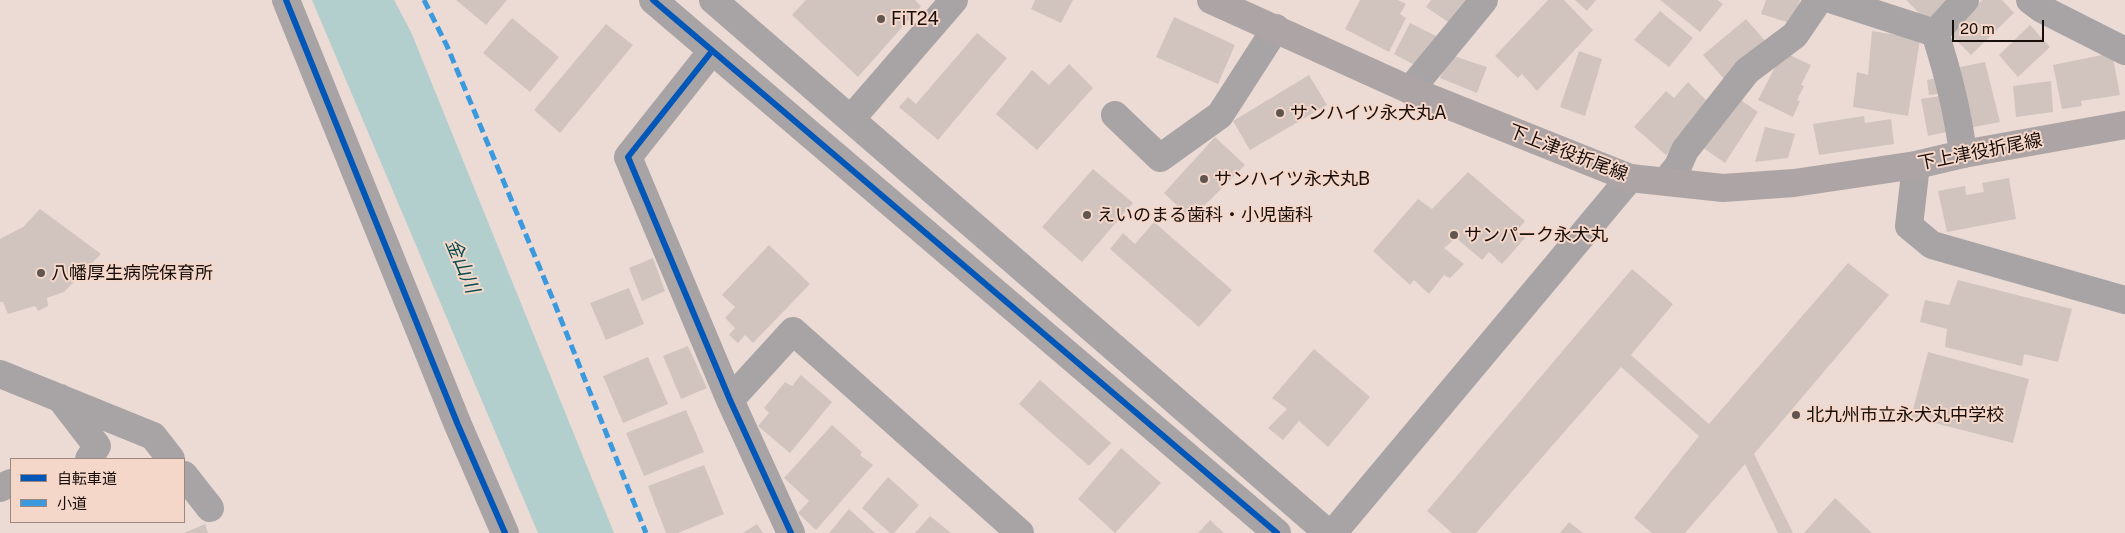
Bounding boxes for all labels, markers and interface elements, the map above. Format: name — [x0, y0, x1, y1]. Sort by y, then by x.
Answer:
place label: FiT24 — [891, 8, 939, 30]
scale bar — [1955, 10, 2048, 42]
marker: FiT24 — [875, 13, 887, 25]
text: 20 m — [1960, 20, 1995, 37]
place label: サンハイツ永犬丸A — [1290, 102, 1447, 124]
marker: サンハイツ永犬丸A — [1274, 107, 1286, 119]
street label: 下上津役折尾線 — [1505, 120, 1631, 186]
street label: 下上津役折尾線 — [1916, 129, 2044, 175]
place label: サンハイツ永犬丸B — [1214, 168, 1370, 190]
marker: サンハイツ永犬丸B — [1198, 173, 1210, 185]
place label: えいのまる歯科・小児歯科 — [1097, 204, 1313, 226]
marker: えいのまる歯科・小児歯科 — [1081, 209, 1093, 221]
place label: サンパーク永犬丸 — [1464, 224, 1608, 246]
marker: サンパーク永犬丸 — [1448, 229, 1460, 241]
water label: 金山川 — [440, 235, 484, 297]
place label: 八幡厚生病院保育所 — [51, 262, 213, 284]
marker: 八幡厚生病院保育所 — [35, 267, 47, 279]
place label: 北九州市立永犬丸中学校 — [1806, 404, 2004, 426]
marker: 北九州市立永犬丸中学校 — [1790, 409, 1802, 421]
legend — [10, 458, 185, 523]
text: 自転車道 — [57, 470, 117, 487]
text: 小道 — [57, 495, 87, 512]

